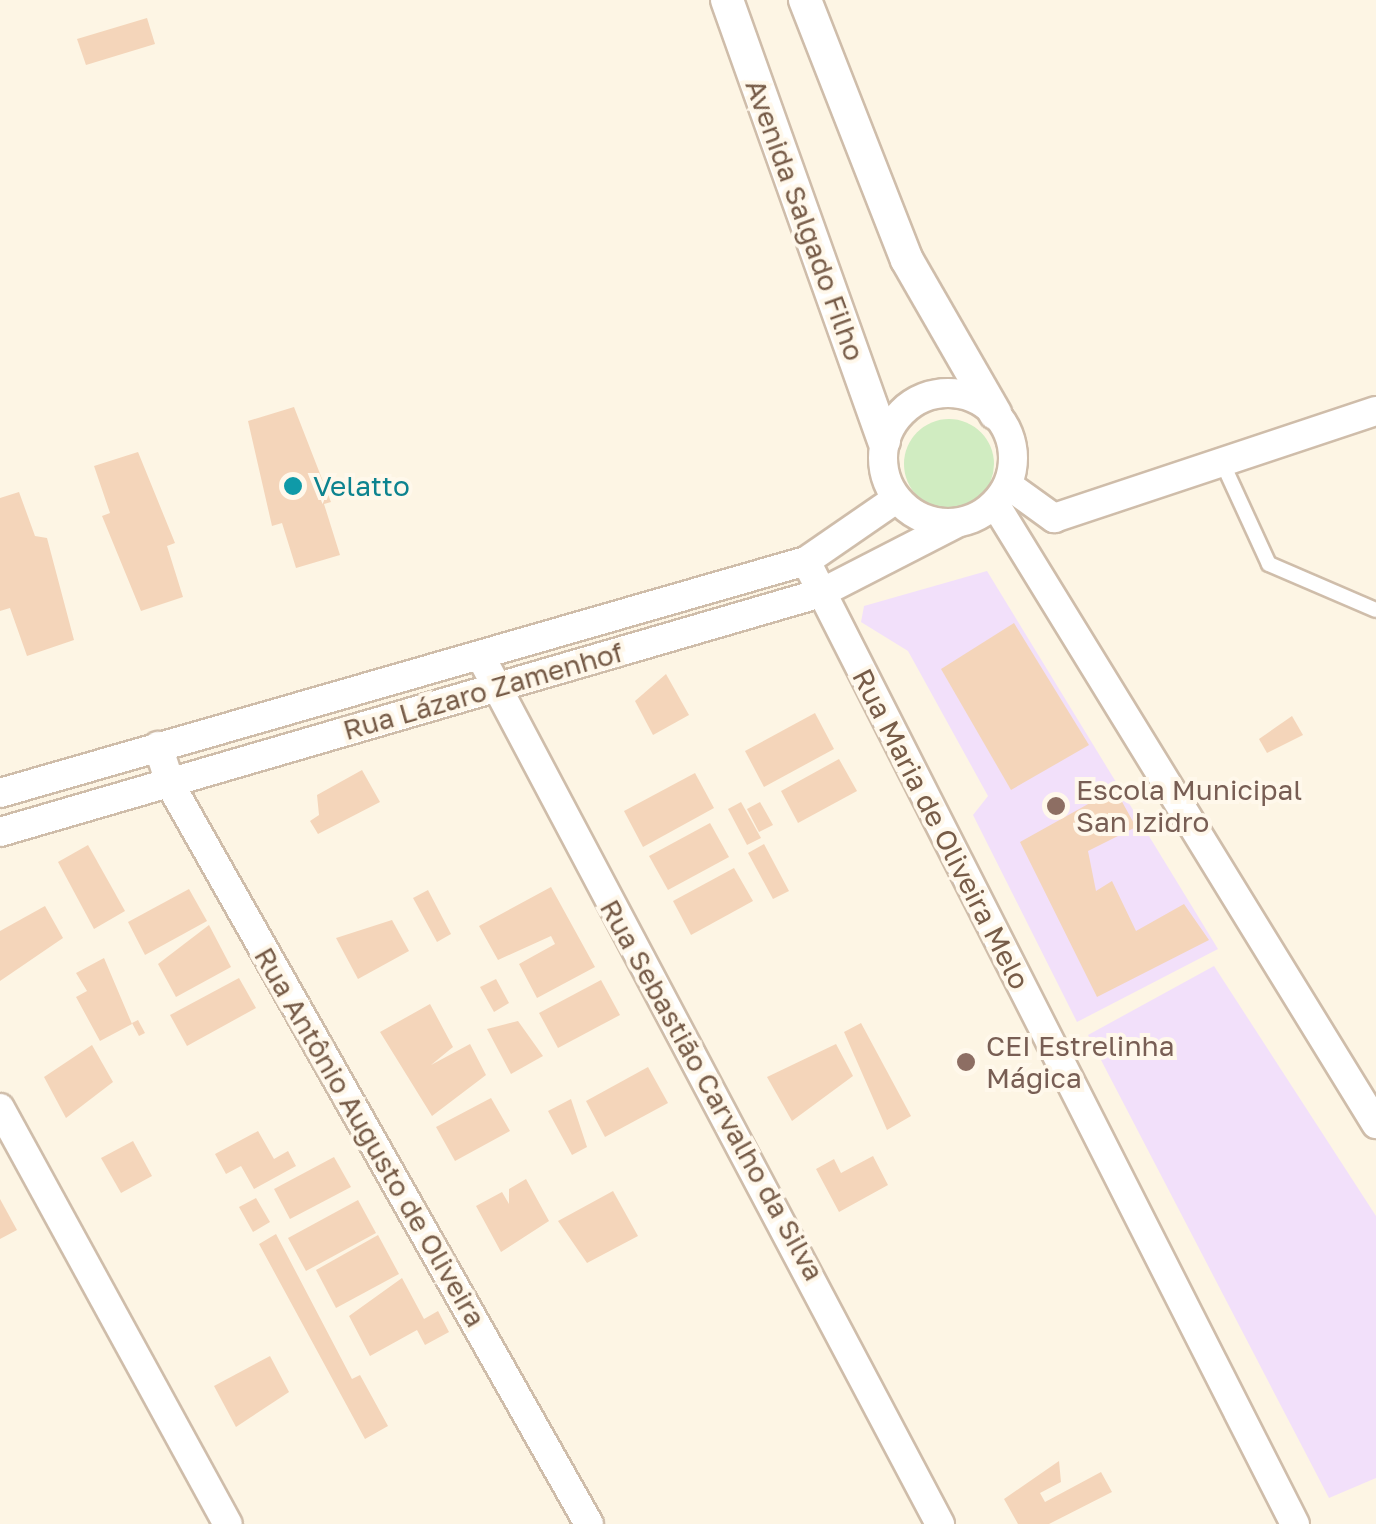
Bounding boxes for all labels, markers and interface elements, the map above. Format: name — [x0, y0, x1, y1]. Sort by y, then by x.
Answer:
street label: Avenida Salgado Filho — [738, 75, 872, 365]
place label: Velatto — [313, 469, 410, 503]
marker: Velatto — [282, 475, 304, 497]
street label: Rua Lázaro Zamenhof — [339, 635, 627, 747]
street label: Rua Maria de Oliveira Melo — [845, 663, 1037, 995]
place label: Escola Municipal San Izidro — [1076, 773, 1302, 839]
marker: Escola Municipal San Izidro — [1045, 795, 1067, 817]
street label: Rua Sebastião Carvalho da Silva — [593, 894, 831, 1286]
street label: Rua Antônio Augusto de Oliveira — [247, 941, 493, 1333]
place label: CEI Estrelinha Mágica — [986, 1029, 1175, 1095]
marker: CEI Estrelinha Mágica — [955, 1051, 977, 1073]

